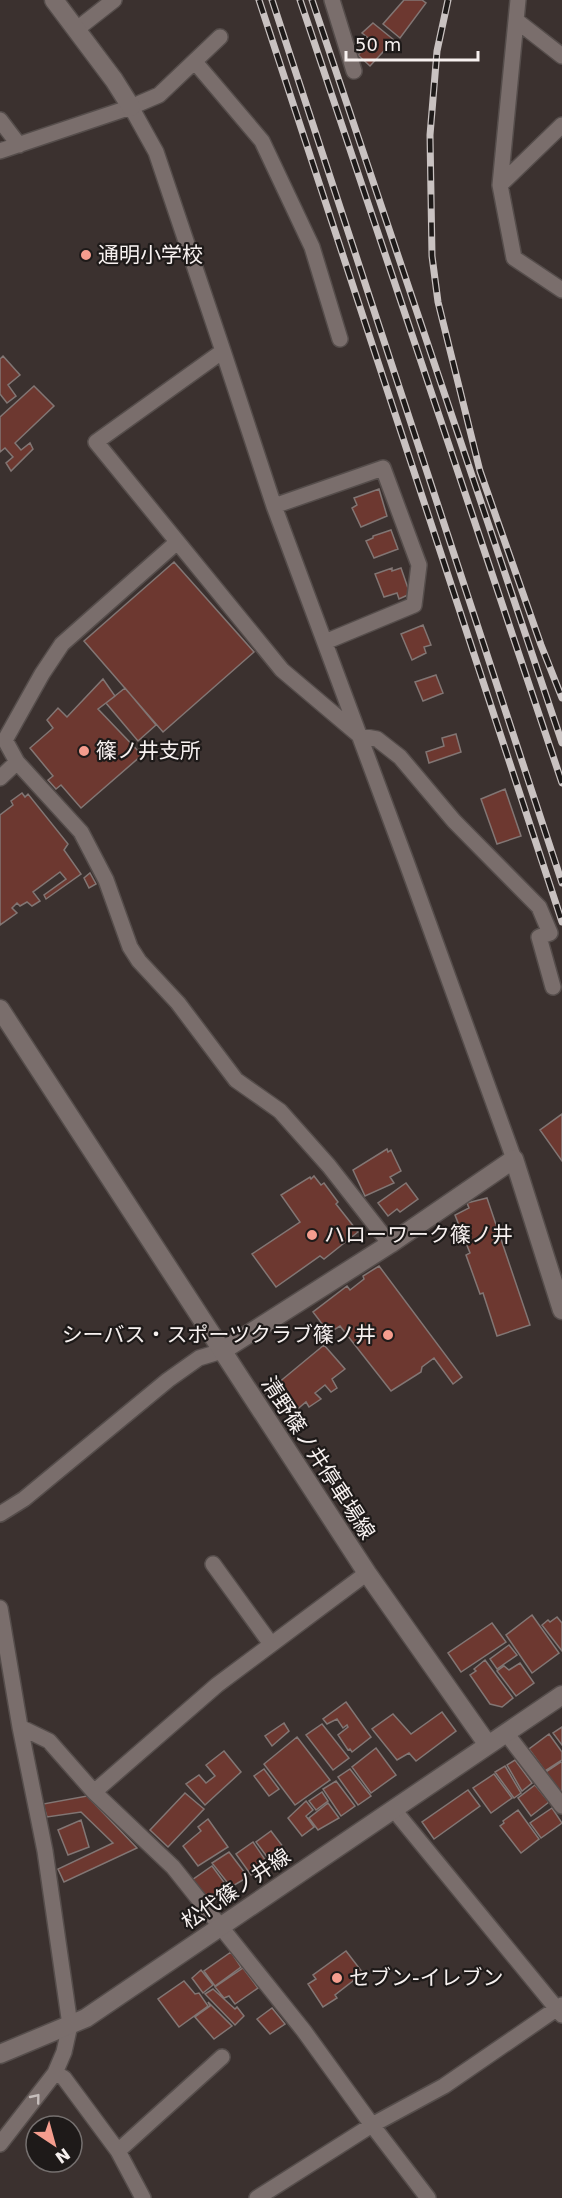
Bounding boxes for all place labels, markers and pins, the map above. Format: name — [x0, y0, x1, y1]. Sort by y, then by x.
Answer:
place label: 通明小学校 — [98, 243, 203, 267]
marker: 通明小学校 — [79, 248, 93, 262]
place label: 篠ノ井支所 — [96, 739, 201, 763]
marker: 篠ノ井支所 — [77, 744, 91, 758]
place label: ハローワーク篠ノ井 — [324, 1223, 513, 1247]
marker: ハローワーク篠ノ井 — [305, 1228, 319, 1242]
place label: シーバス・スポーツクラブ篠ノ井 — [62, 1323, 376, 1347]
marker: シーバス・スポーツクラブ篠ノ井 — [381, 1328, 395, 1342]
place label: セブン-イレブン — [349, 1966, 504, 1990]
marker: セブン-イレブン — [330, 1971, 344, 1985]

